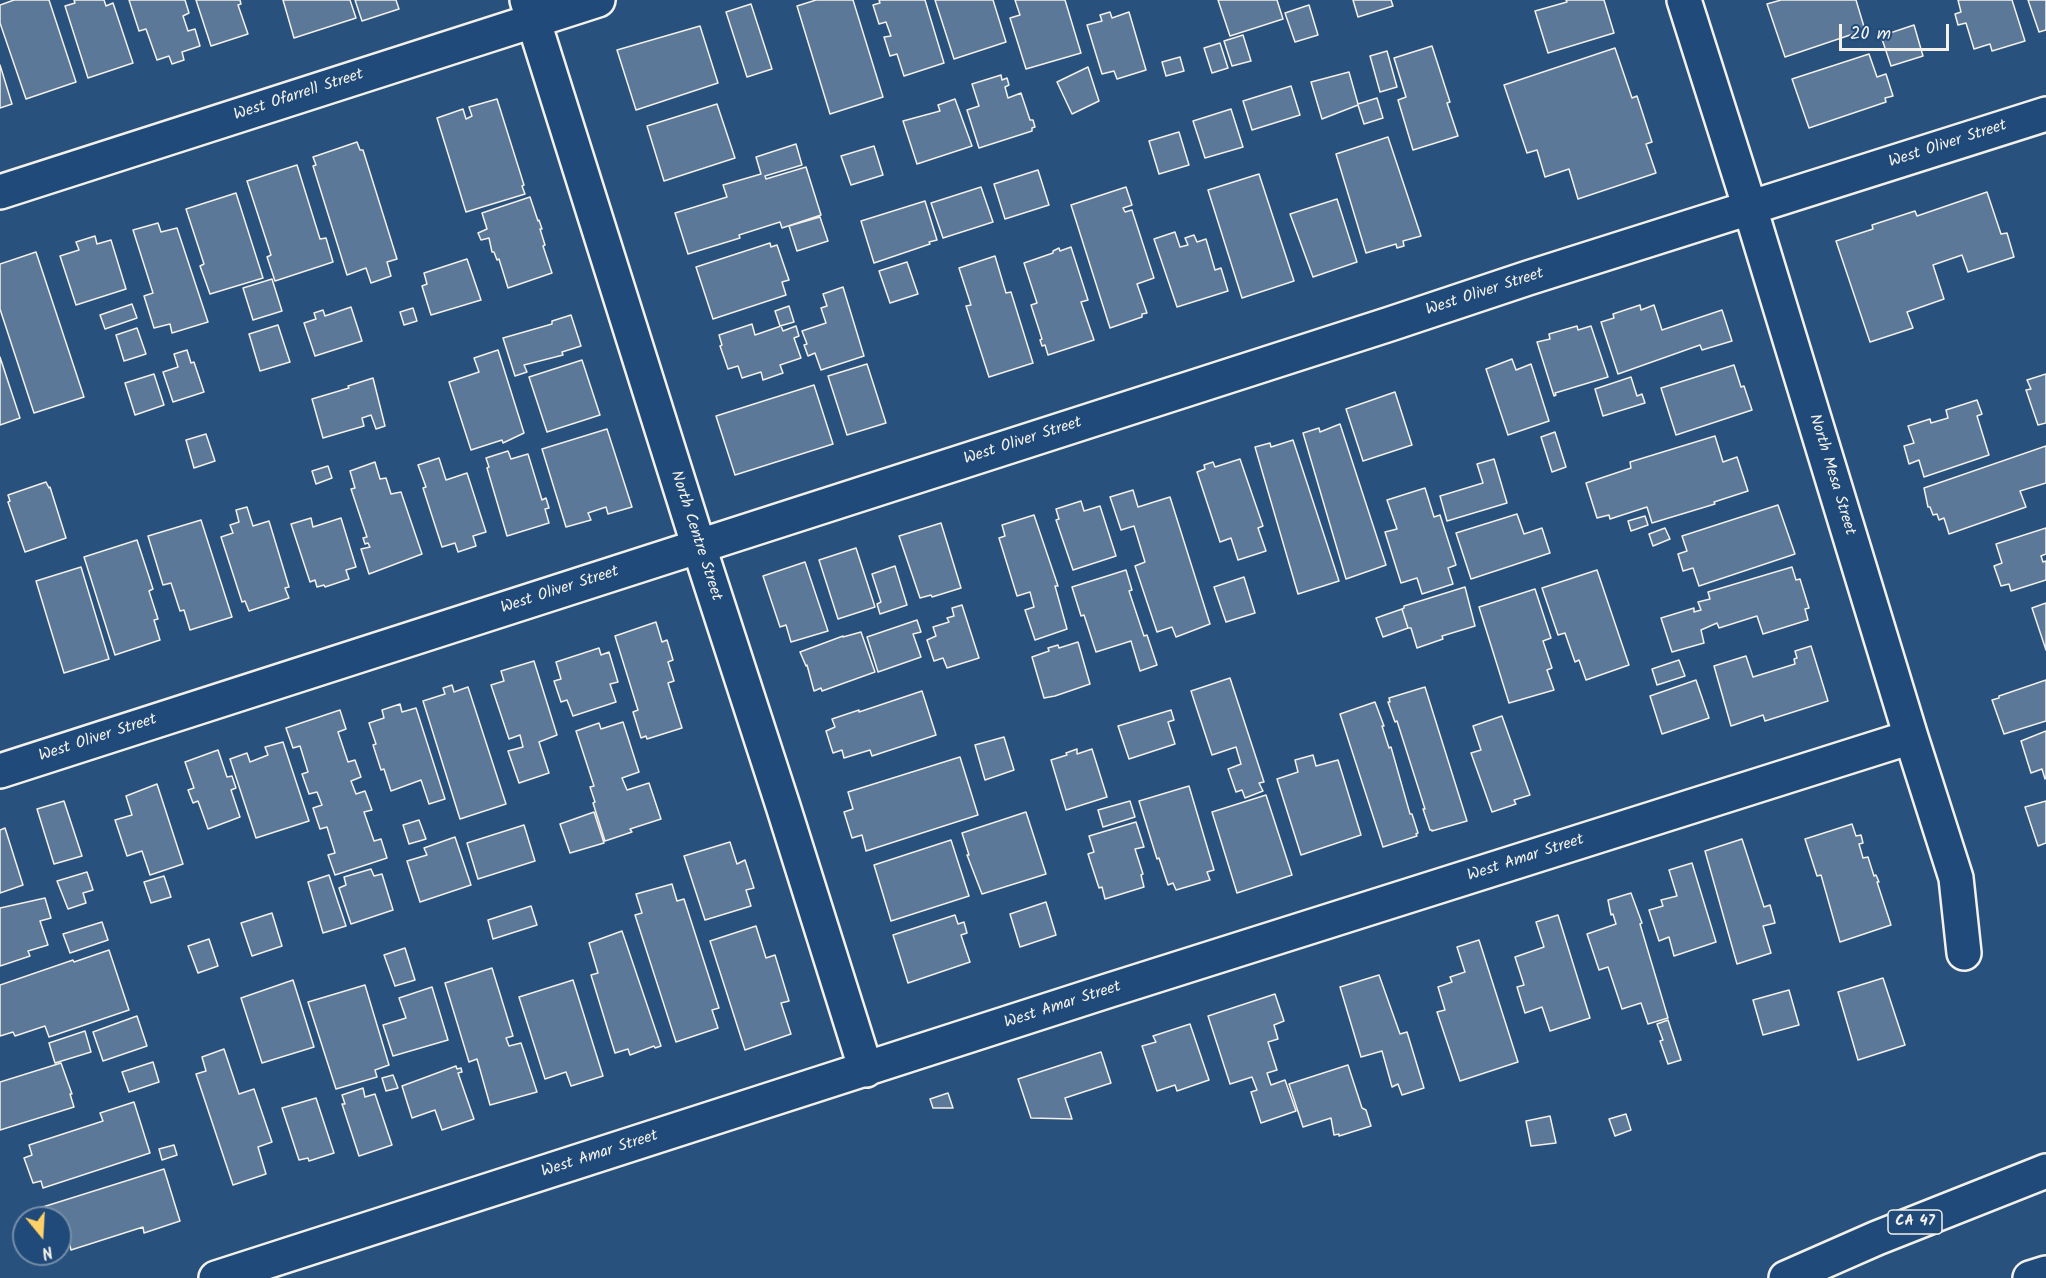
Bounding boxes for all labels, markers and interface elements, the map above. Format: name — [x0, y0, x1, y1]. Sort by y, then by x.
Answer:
scale bar — [1842, 12, 1952, 50]
text: 20 m — [1850, 20, 1891, 49]
street label: West Ofarrell Street — [232, 66, 366, 126]
street label: West Oliver Street — [1887, 117, 2009, 173]
street label: West Oliver Street — [1424, 265, 1546, 321]
street label: North Mesa Street — [1803, 412, 1859, 538]
street label: West Oliver Street — [962, 414, 1084, 470]
street label: North Centre Street — [665, 469, 725, 603]
street label: West Oliver Street — [499, 563, 621, 619]
street label: West Oliver Street — [37, 711, 159, 767]
street label: West Amar Street — [1465, 831, 1587, 887]
street label: West Amar Street — [1002, 978, 1124, 1034]
street label: West Amar Street — [539, 1127, 661, 1183]
north arrow — [12, 1206, 72, 1266]
road number: CA 47 — [1888, 1210, 1942, 1234]
text: N — [38, 1238, 56, 1265]

